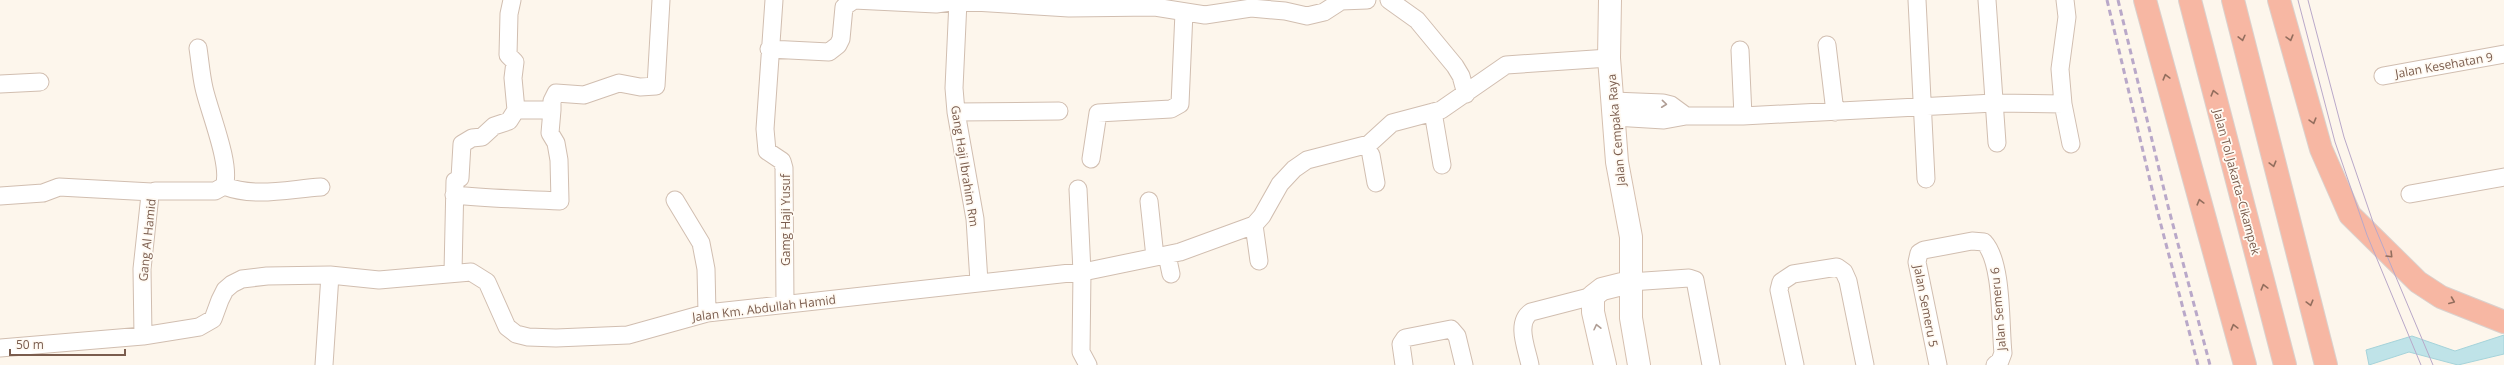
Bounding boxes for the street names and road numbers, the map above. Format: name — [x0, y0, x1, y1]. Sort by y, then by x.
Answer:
street label: Jalan Kesehatan 9 — [2393, 48, 2494, 82]
street label: Jalan Cempaka Raya — [1603, 73, 1629, 188]
street label: Gang Haji Ibrahim Rm — [947, 104, 983, 228]
street label: Jalan Tol Jakarta–Cikampek — [2209, 106, 2265, 257]
street label: Gamg Haji Yusuf — [777, 173, 794, 266]
street label: Gang Al Hamid — [134, 198, 160, 282]
street label: Jalan Semeru 5 — [1910, 262, 1942, 349]
street label: Jalan Semeru 6 — [1986, 267, 2010, 352]
street label: Jalan Km. Abdullah Hamid — [690, 291, 837, 325]

